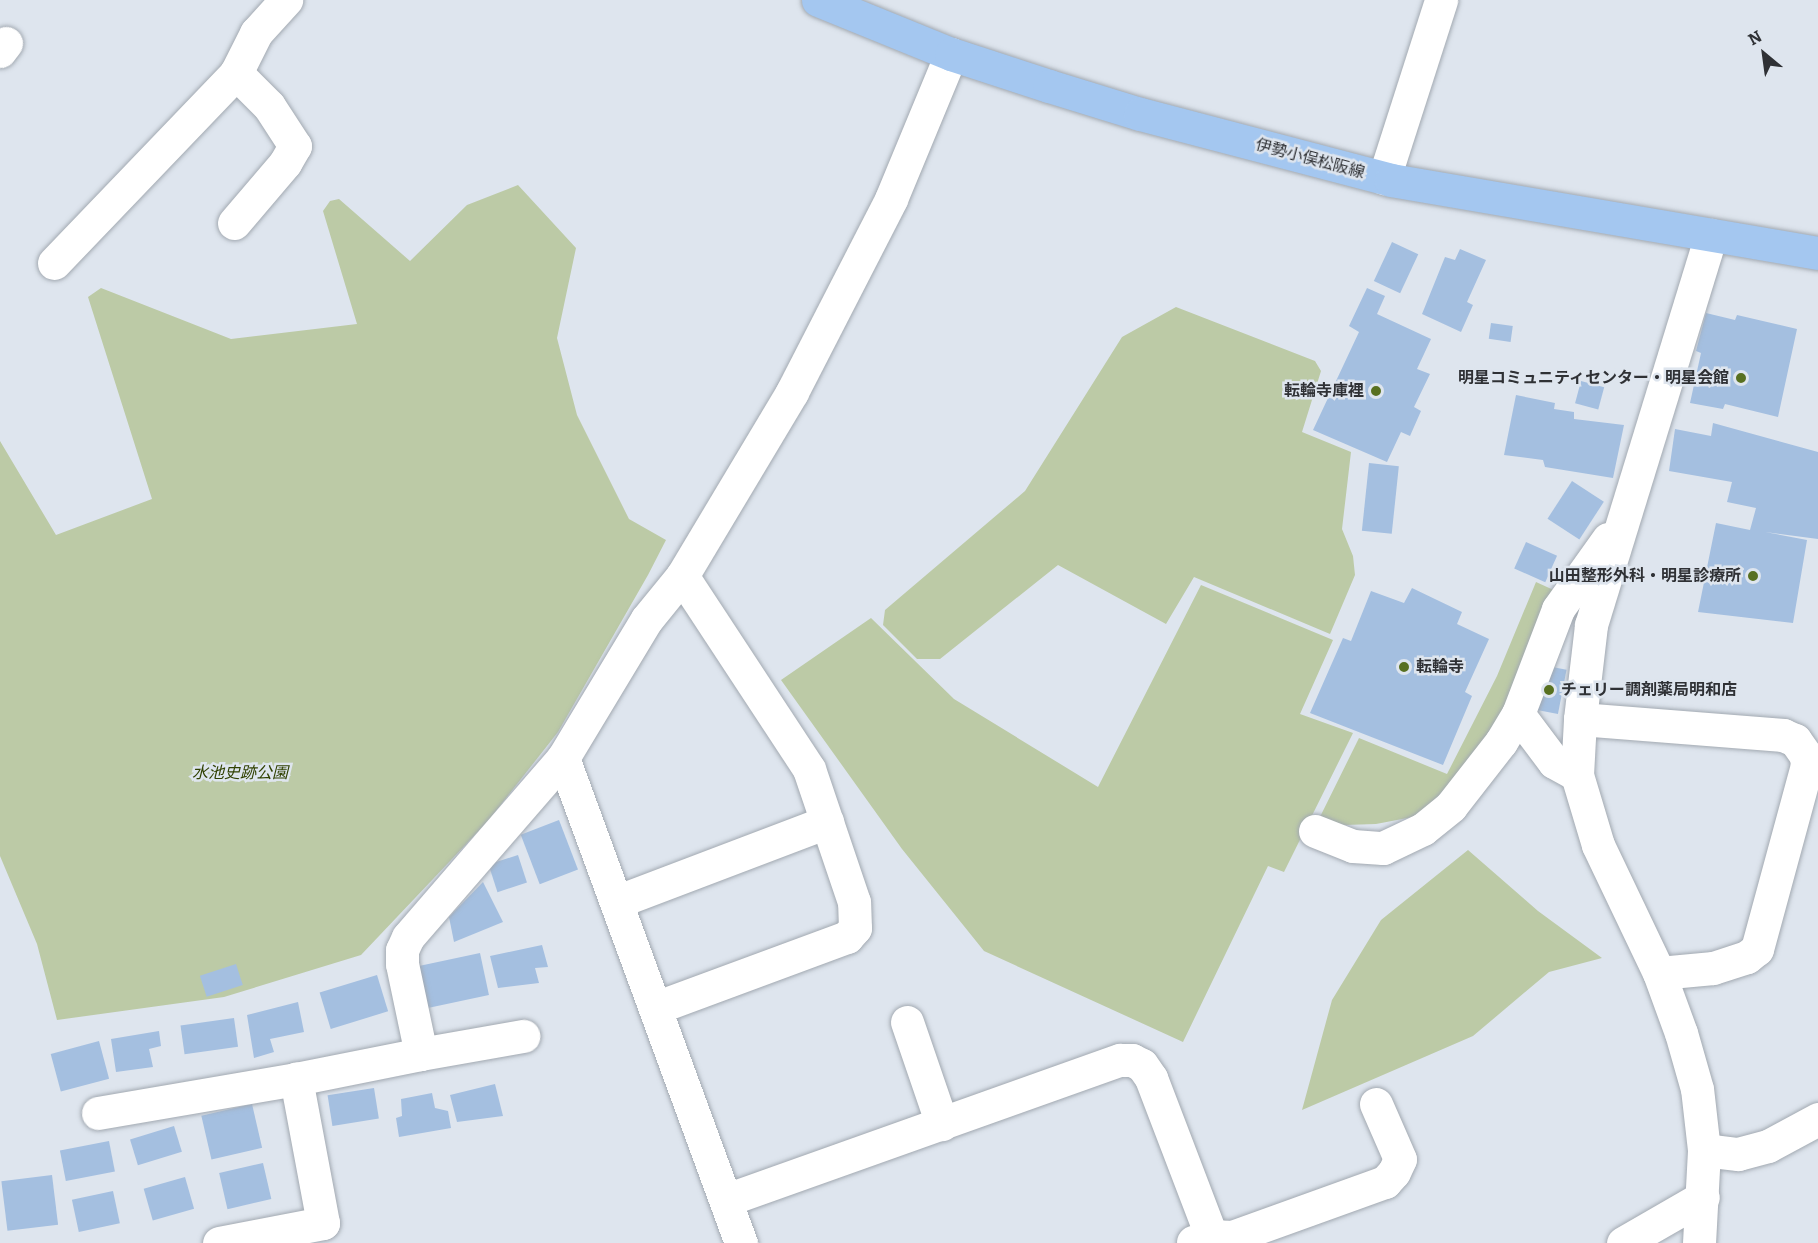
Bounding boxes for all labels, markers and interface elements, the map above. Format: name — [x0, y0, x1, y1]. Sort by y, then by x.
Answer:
north arrow — [1734, 24, 1794, 84]
text: N — [1745, 27, 1765, 49]
street label: 伊勢小俣松阪線 — [1253, 135, 1367, 183]
place label: 明星コミュニティセンター・明星会館 — [1457, 368, 1729, 388]
marker: 明星コミュニティセンター・明星会館 — [1734, 371, 1748, 385]
place label: 転輪寺庫裡 — [1284, 381, 1364, 401]
marker: 転輪寺庫裡 — [1369, 384, 1383, 398]
place label: 山田整形外科・明星診療所 — [1549, 566, 1741, 586]
marker: 山田整形外科・明星診療所 — [1746, 569, 1760, 583]
place label: 転輪寺 — [1416, 657, 1464, 677]
marker: 転輪寺 — [1397, 660, 1411, 674]
place label: チェリー調剤薬局明和店 — [1561, 680, 1737, 700]
marker: チェリー調剤薬局明和店 — [1542, 683, 1556, 697]
park label: 水池史跡公園 — [192, 763, 288, 783]

